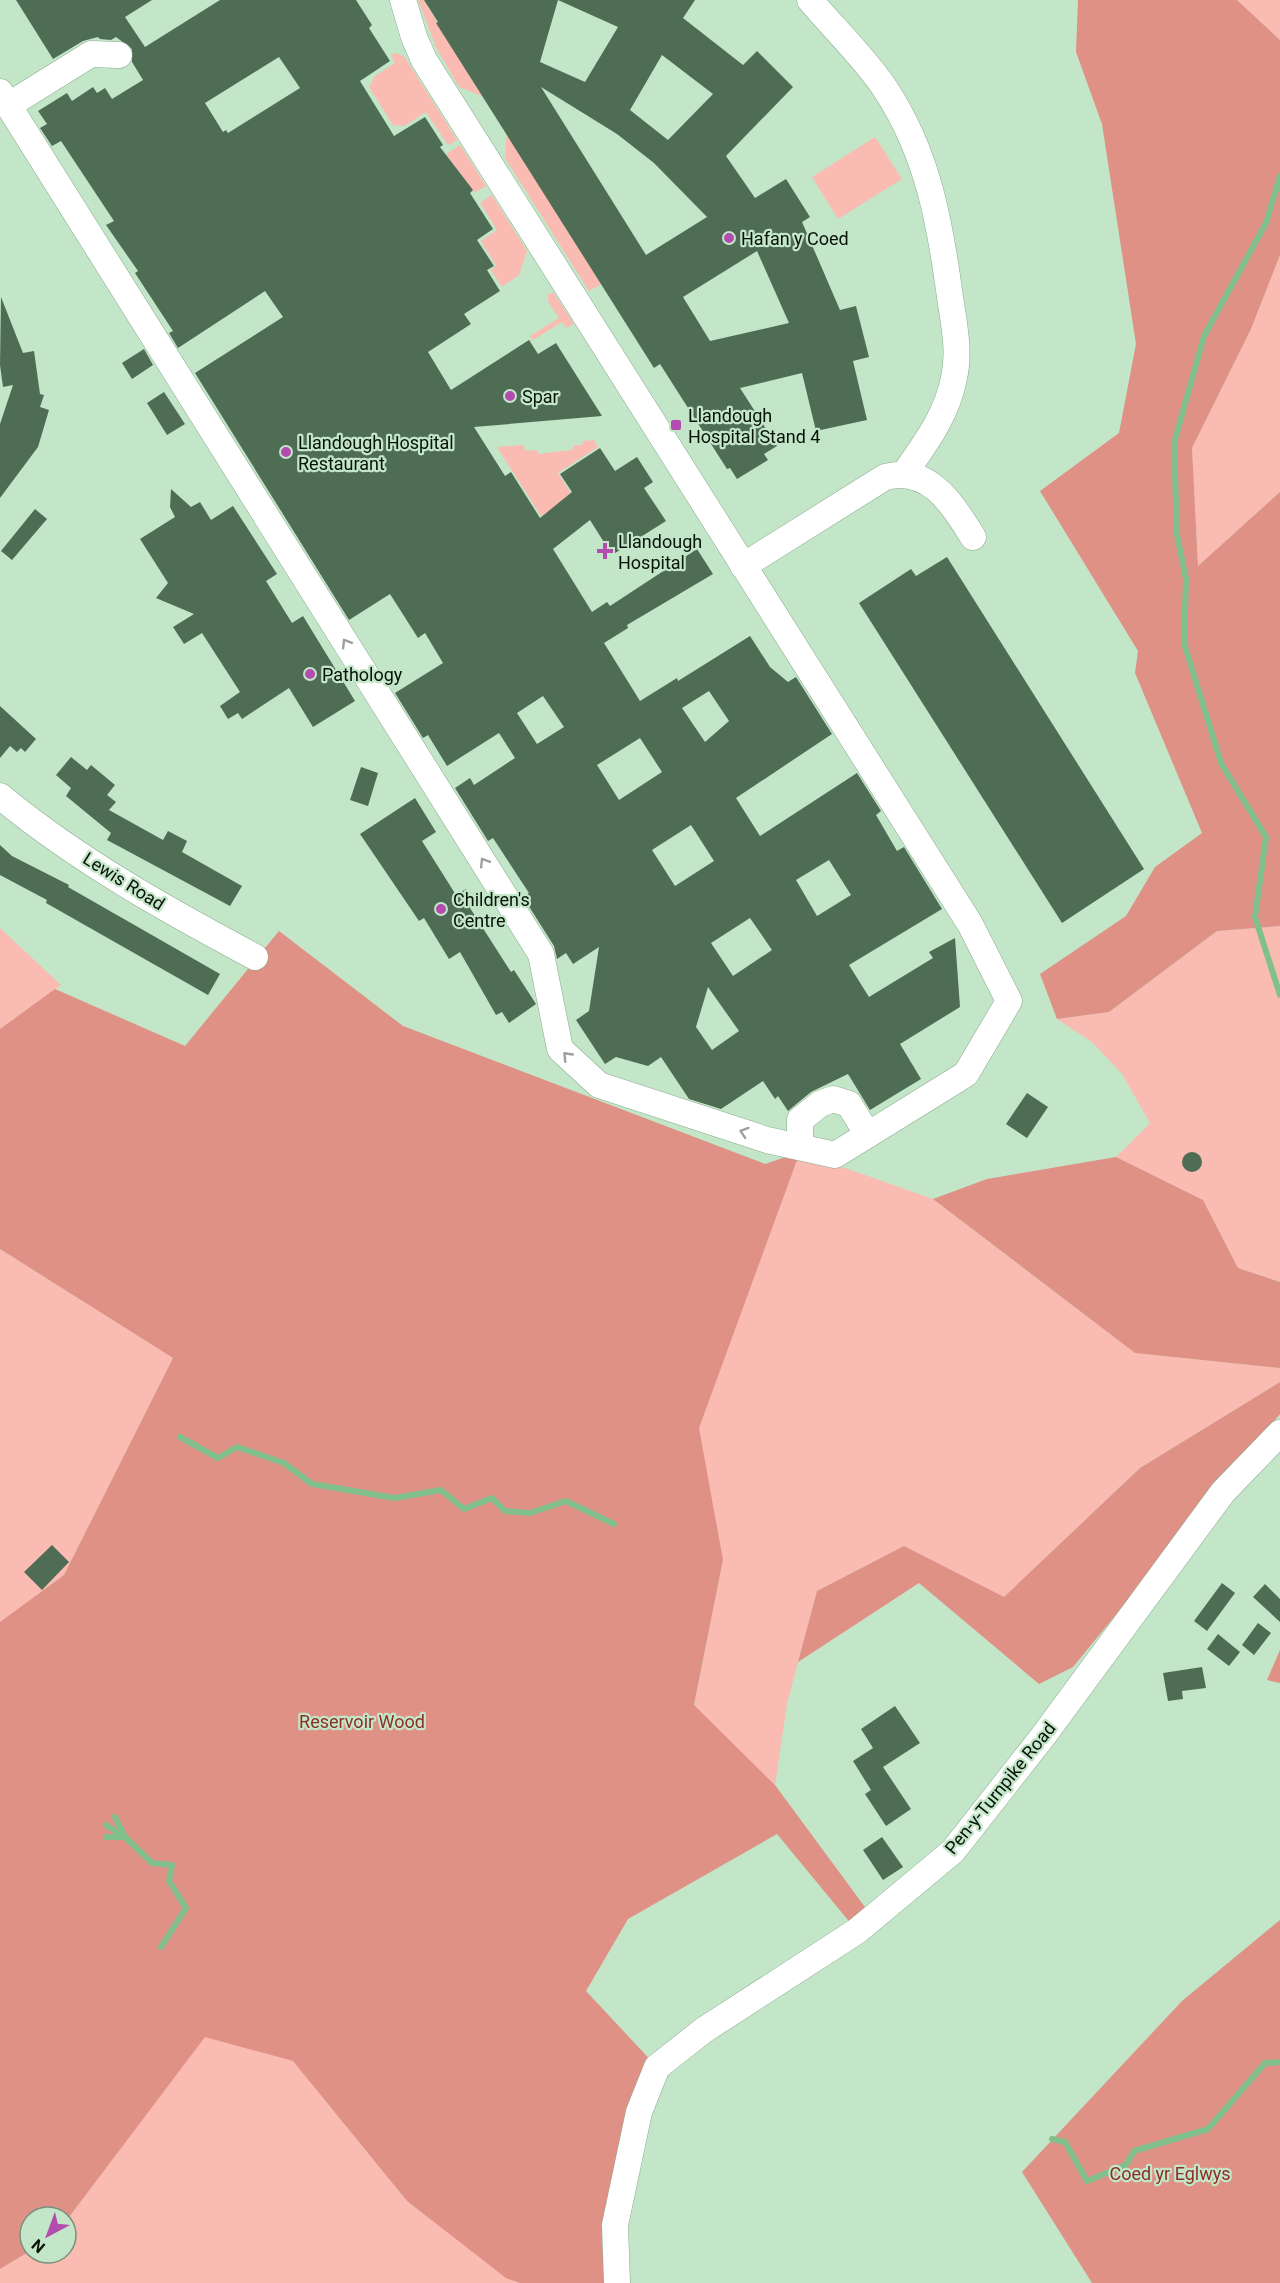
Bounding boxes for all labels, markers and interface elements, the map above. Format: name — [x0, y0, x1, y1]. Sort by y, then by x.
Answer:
place label: Hafan y Coed — [741, 228, 849, 249]
marker: Hafan y Coed — [722, 231, 736, 245]
place label: Spar — [522, 386, 559, 407]
marker: Spar — [503, 389, 517, 403]
place label: Llandough Hospital Stand 4 — [688, 405, 820, 447]
marker: Llandough Hospital Stand 4 — [669, 418, 683, 432]
place label: Llandough Hospital Restaurant — [298, 432, 454, 474]
marker: Llandough Hospital Restaurant — [279, 445, 293, 459]
place label: Llandough Hospital — [618, 531, 702, 573]
marker: Llandough Hospital — [596, 542, 614, 560]
one-way arrow — [342, 639, 354, 649]
place label: Pathology — [322, 664, 403, 685]
marker: Pathology — [303, 667, 317, 681]
street label: Lewis Road — [79, 848, 169, 914]
one-way arrow — [479, 858, 491, 868]
place label: Children's Centre — [453, 889, 530, 931]
marker: Children's Centre — [434, 902, 448, 916]
one-way arrow — [564, 1053, 575, 1064]
one-way arrow — [739, 1127, 750, 1140]
park label: Reservoir Wood — [299, 1711, 425, 1732]
street label: Pen-y-Turnpike Road — [940, 1718, 1060, 1858]
park label: Coed yr Eglwys — [1109, 2163, 1231, 2184]
north arrow — [18, 2205, 78, 2265]
text: N — [28, 2235, 49, 2257]

